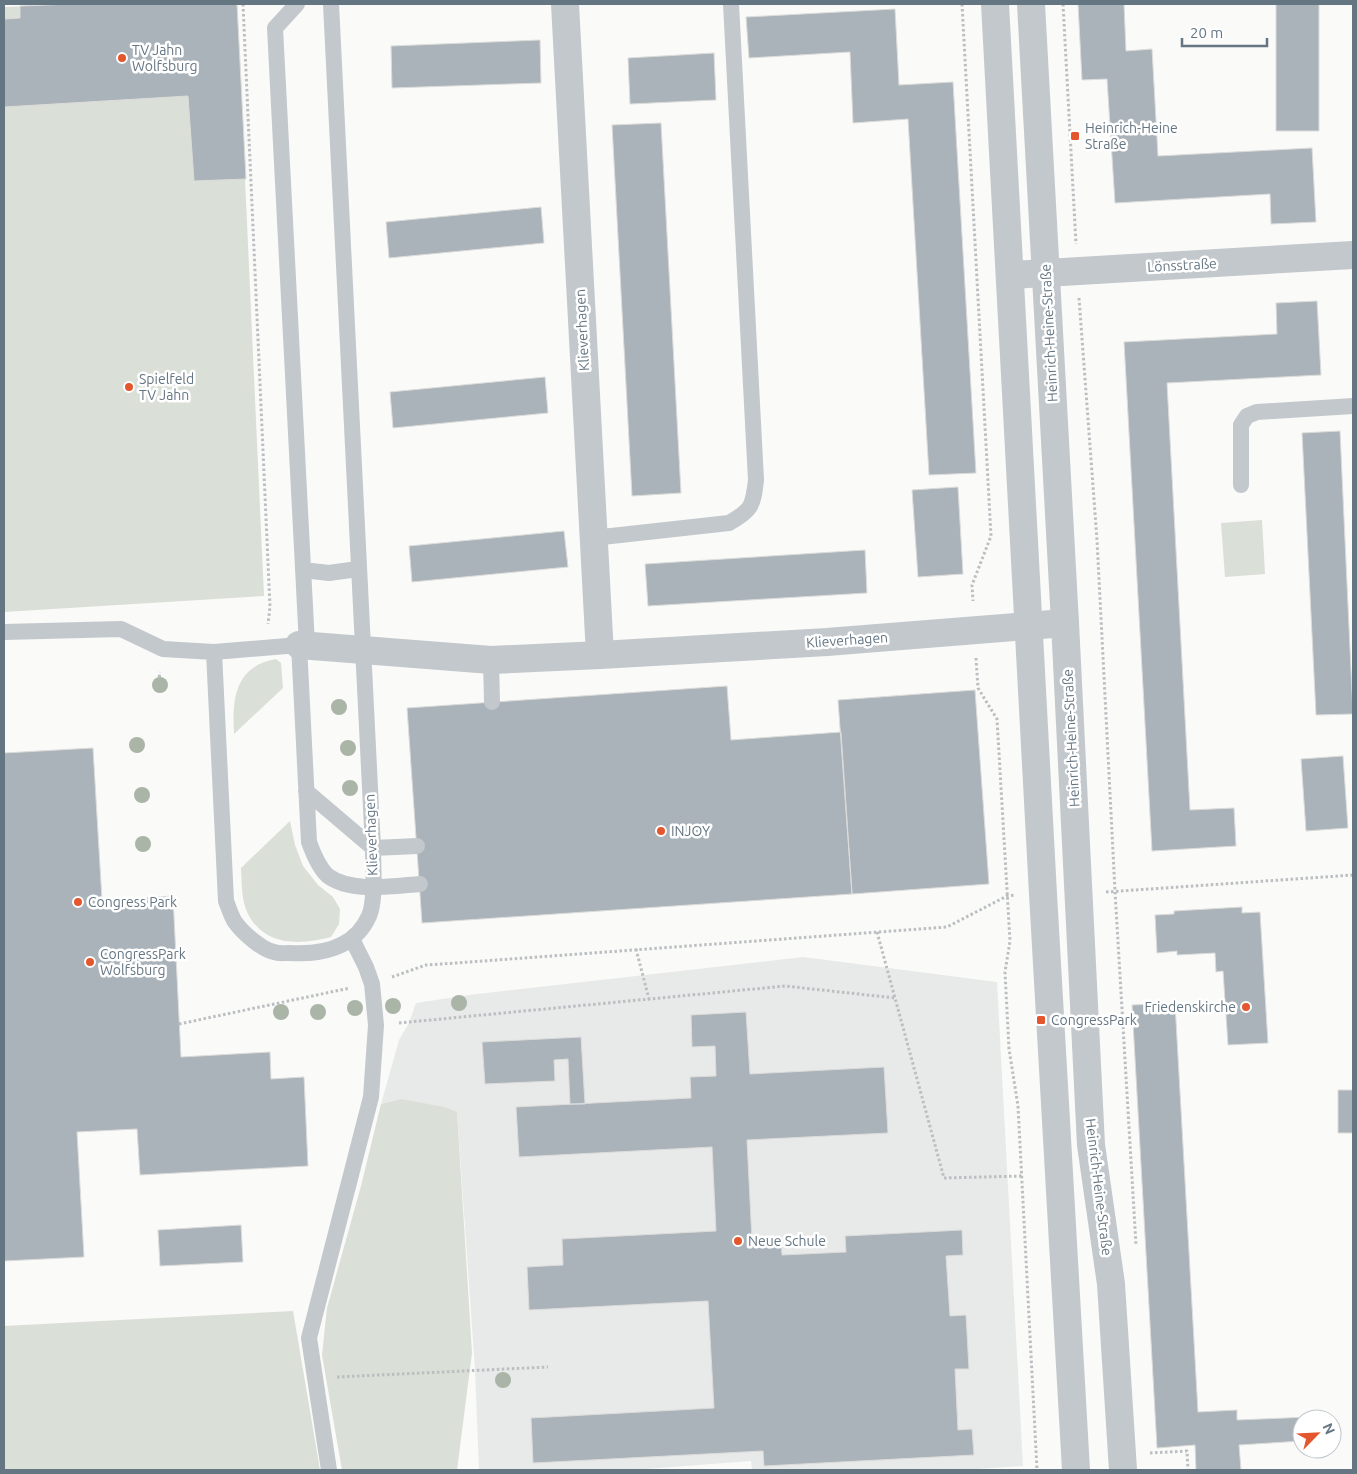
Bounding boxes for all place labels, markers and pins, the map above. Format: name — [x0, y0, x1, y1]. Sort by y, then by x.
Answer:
place label: TV Jahn Wolfsburg — [132, 42, 198, 74]
marker: TV Jahn Wolfsburg — [116, 52, 128, 64]
place label: Heinrich-Heine Straße — [1085, 120, 1178, 152]
marker: Heinrich-Heine Straße — [1069, 130, 1081, 142]
place label: Spielfeld TV Jahn — [139, 371, 194, 403]
marker: Spielfeld TV Jahn — [123, 381, 135, 393]
place label: INJOY — [671, 823, 710, 839]
marker: INJOY — [655, 825, 667, 837]
place label: Congress Park — [88, 894, 177, 910]
marker: Congress Park — [72, 896, 84, 908]
place label: CongressPark Wolfsburg — [100, 946, 186, 978]
marker: CongressPark Wolfsburg — [84, 956, 96, 968]
place label: Friedenskirche — [1144, 999, 1236, 1015]
marker: Friedenskirche — [1240, 1001, 1252, 1013]
place label: CongressPark — [1051, 1012, 1137, 1028]
marker: CongressPark — [1035, 1014, 1047, 1026]
place label: Neue Schule — [748, 1233, 826, 1249]
marker: Neue Schule — [732, 1235, 744, 1247]

